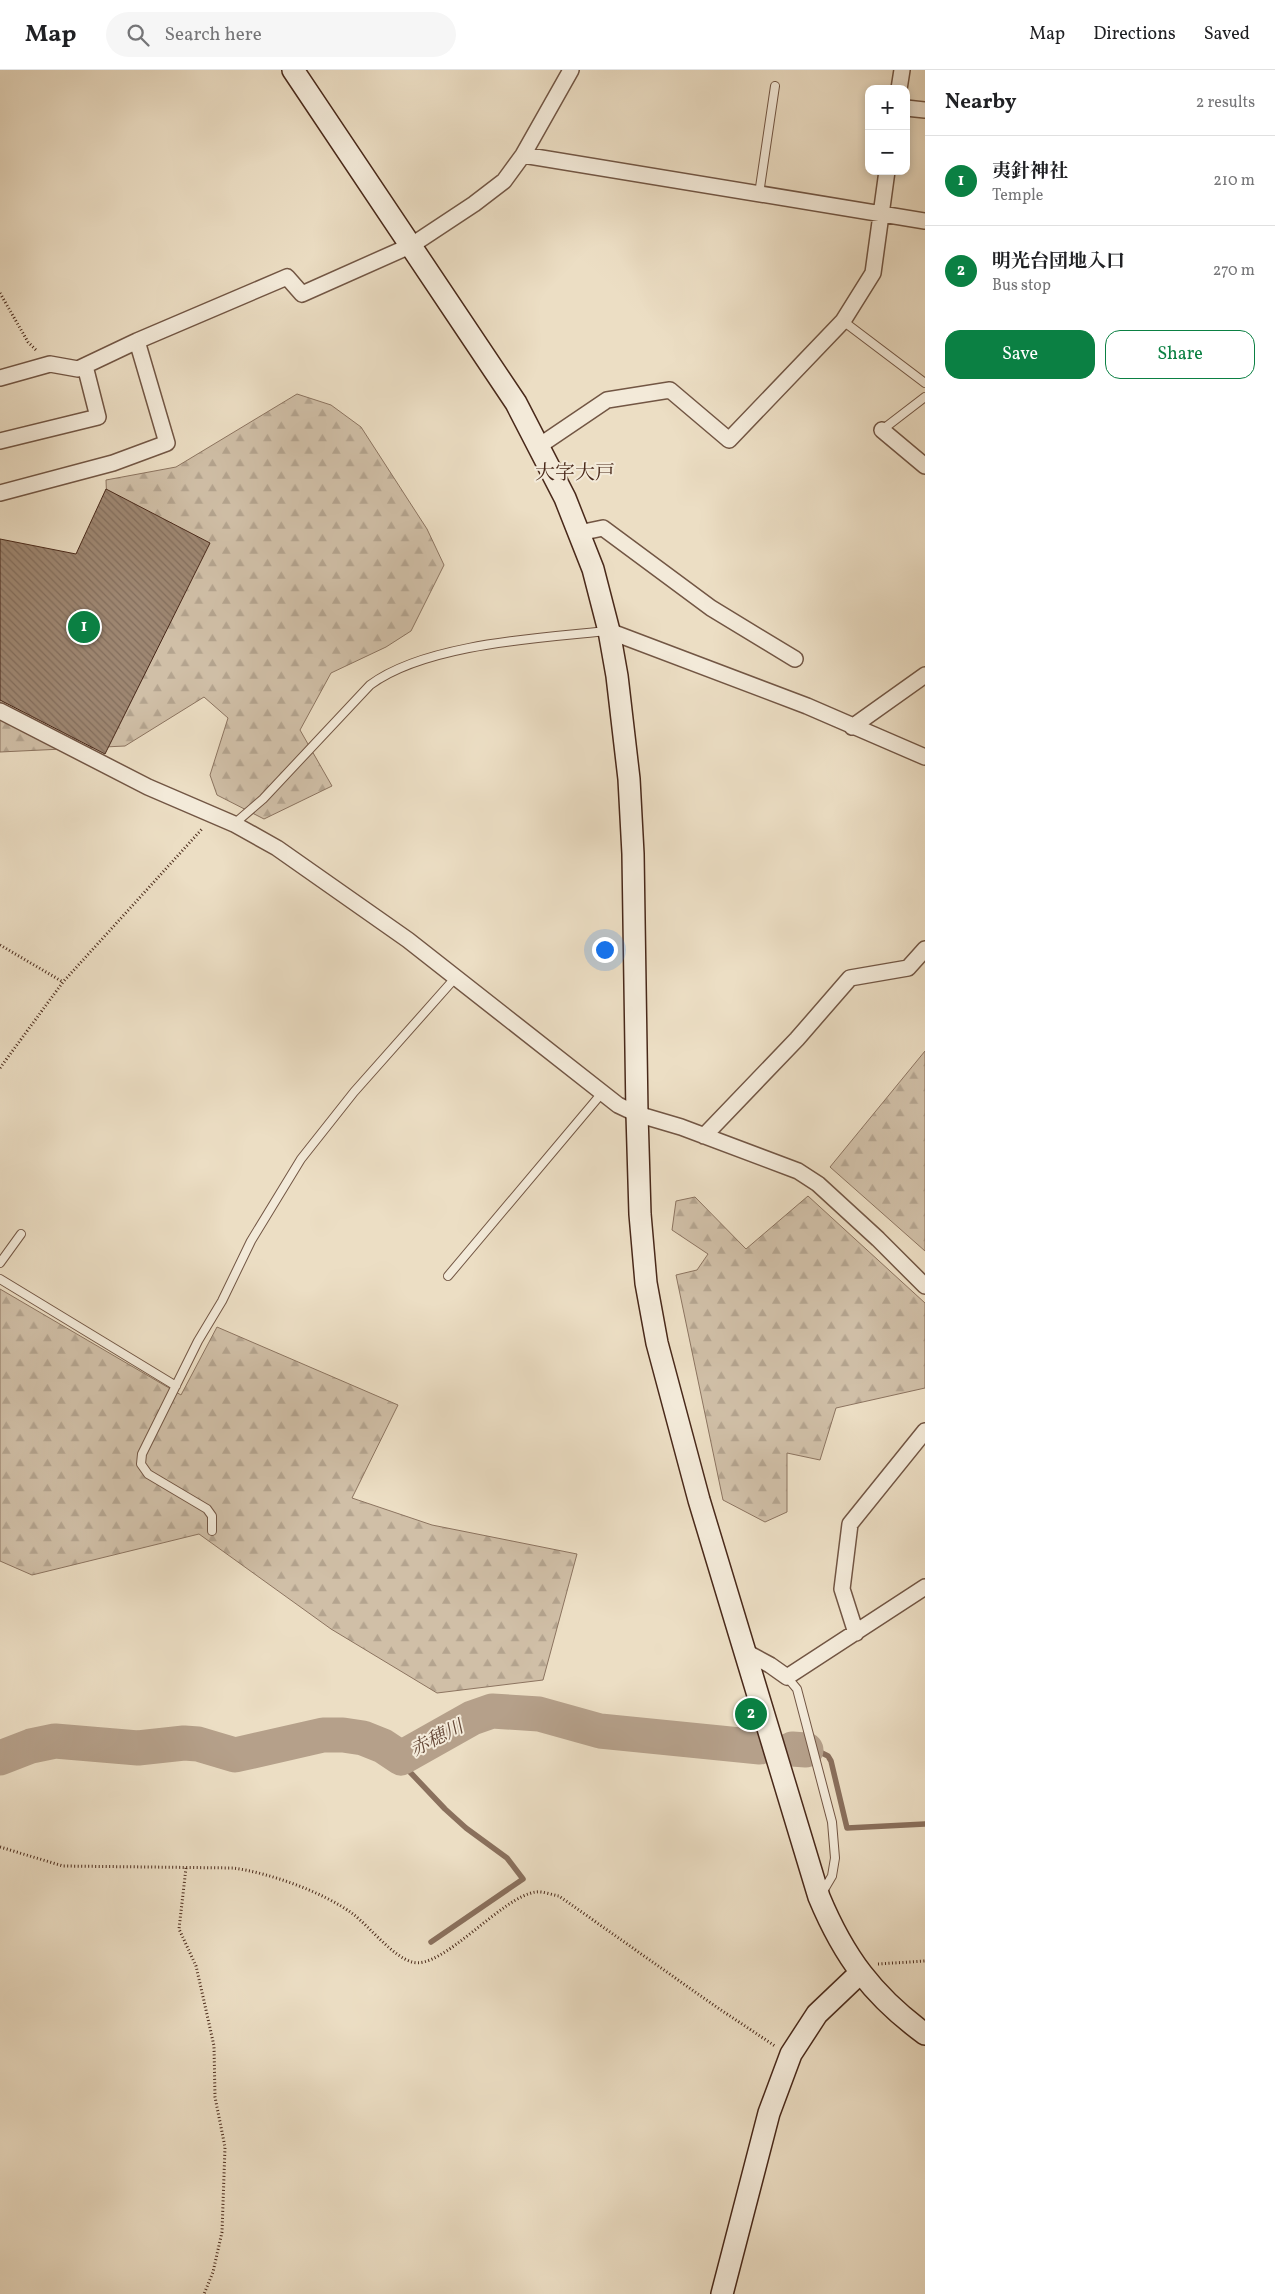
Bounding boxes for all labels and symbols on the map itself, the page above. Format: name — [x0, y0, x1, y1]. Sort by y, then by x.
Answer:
district label: 大字大戸 — [535, 460, 615, 488]
pin: 1 — [68, 608, 100, 646]
your location — [592, 937, 618, 963]
pin: 2 — [735, 1695, 767, 1733]
water label: 赤穂川 — [406, 1714, 470, 1764]

